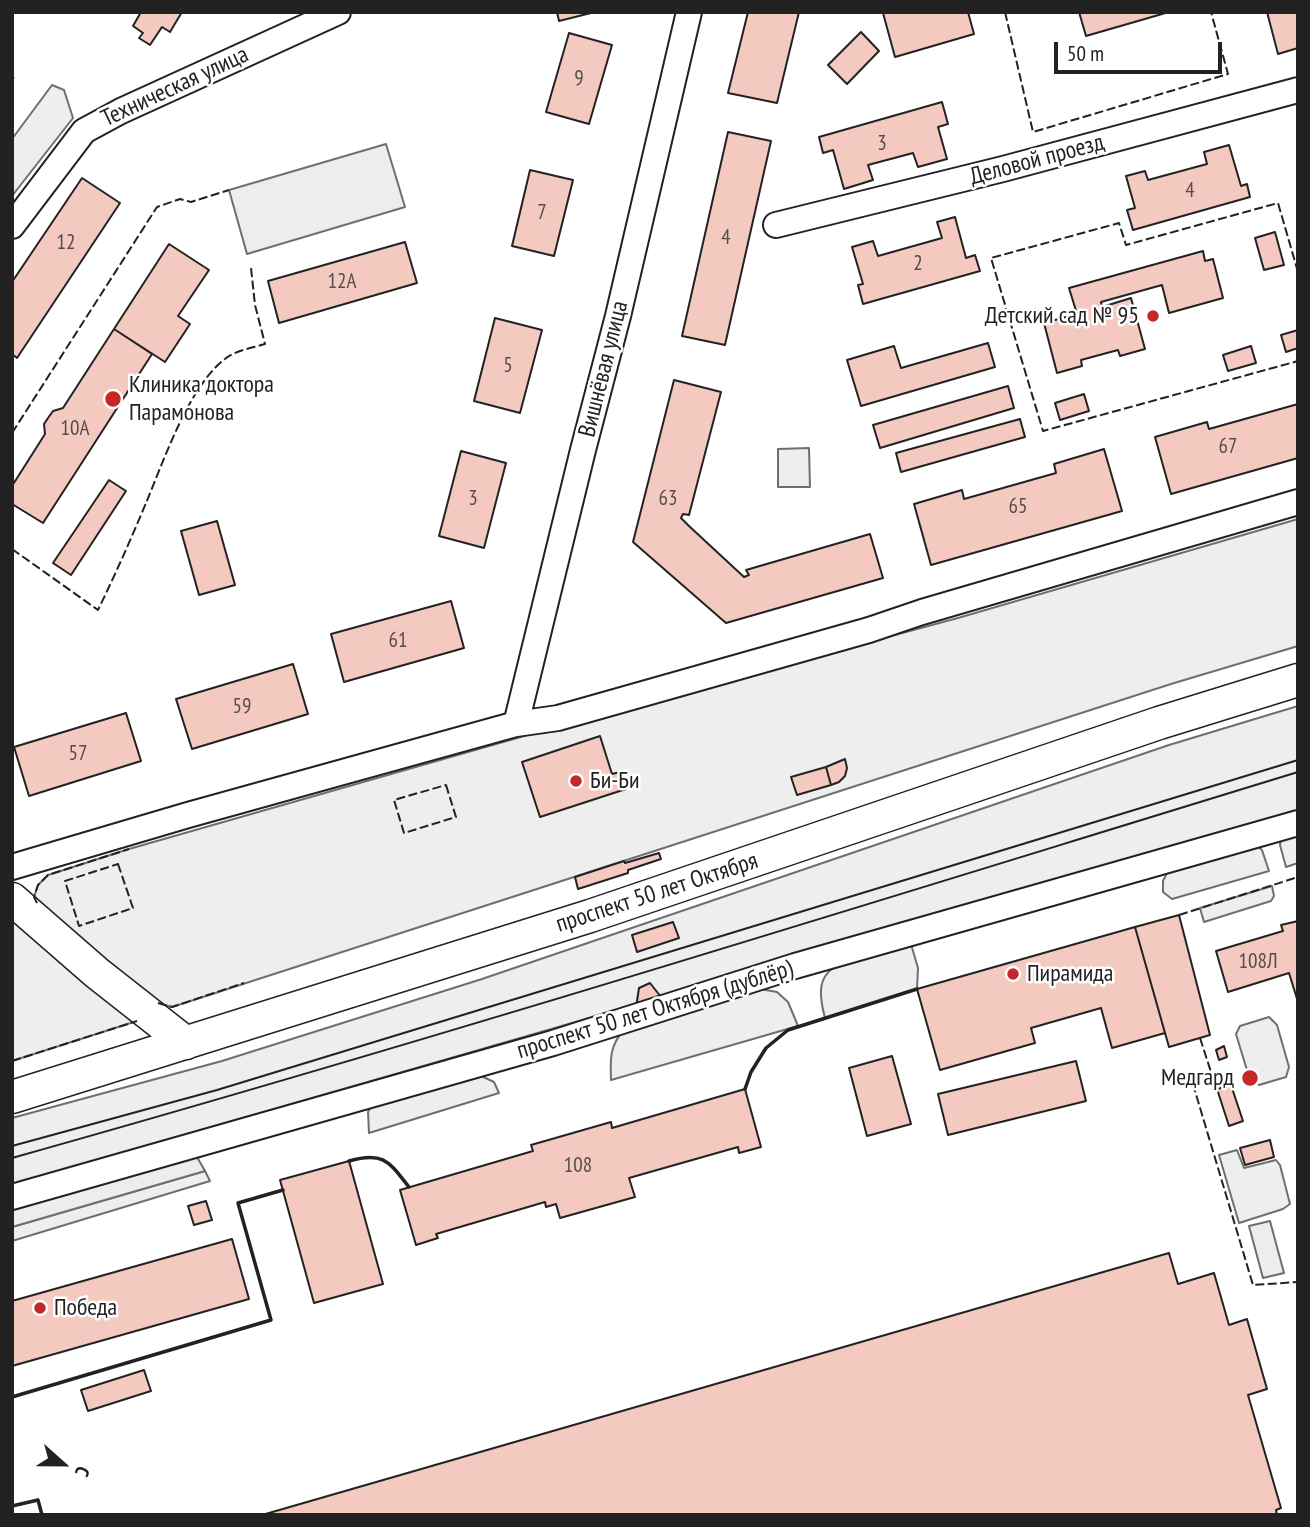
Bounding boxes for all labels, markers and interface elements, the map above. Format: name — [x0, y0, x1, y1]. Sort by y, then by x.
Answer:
scale bar — [1058, 28, 1226, 72]
street label: Техническая улица — [97, 40, 253, 134]
text: 50 m — [1067, 40, 1104, 67]
house number: 9 — [574, 66, 584, 92]
street label: Деловой проезд — [967, 128, 1107, 192]
house number: 3 — [877, 131, 887, 157]
house number: 4 — [1185, 178, 1195, 204]
house number: 7 — [537, 200, 547, 226]
house number: 4 — [721, 225, 731, 251]
house number: 12 — [57, 230, 75, 256]
house number: 2 — [913, 251, 923, 277]
house number: 12А — [328, 269, 356, 295]
street label: Вишнёвая улица — [573, 298, 635, 440]
place label: Детский сад № 95 — [985, 302, 1139, 330]
marker: Детский сад № 95 — [1145, 308, 1161, 324]
house number: 5 — [503, 353, 513, 379]
place label: Клиника доктора Парамонова — [129, 371, 274, 427]
marker: Клиника доктора Парамонова — [103, 389, 123, 409]
house number: 10А — [61, 416, 89, 442]
house number: 67 — [1219, 434, 1237, 460]
house number: 3 — [468, 486, 478, 512]
house number: 63 — [659, 486, 677, 512]
house number: 65 — [1009, 494, 1027, 520]
house number: 61 — [389, 628, 407, 654]
house number: 59 — [233, 694, 251, 720]
house number: 57 — [69, 741, 87, 767]
place label: Би-Би — [590, 767, 639, 795]
marker: Би-Би — [568, 773, 584, 789]
street label: проспект 50 лет Октября — [552, 847, 762, 939]
house number: 108Л — [1239, 949, 1277, 975]
street label: проспект 50 лет Октября (дублёр) — [514, 954, 796, 1066]
place label: Пирамида — [1027, 960, 1113, 988]
marker: Пирамида — [1005, 966, 1021, 982]
place label: Медгард — [1161, 1064, 1234, 1092]
marker: Медгард — [1240, 1068, 1260, 1088]
house number: 108 — [564, 1153, 592, 1179]
place label: Победа — [54, 1294, 117, 1322]
marker: Победа — [32, 1300, 48, 1316]
north arrow — [28, 1429, 98, 1499]
text: С — [70, 1463, 95, 1480]

